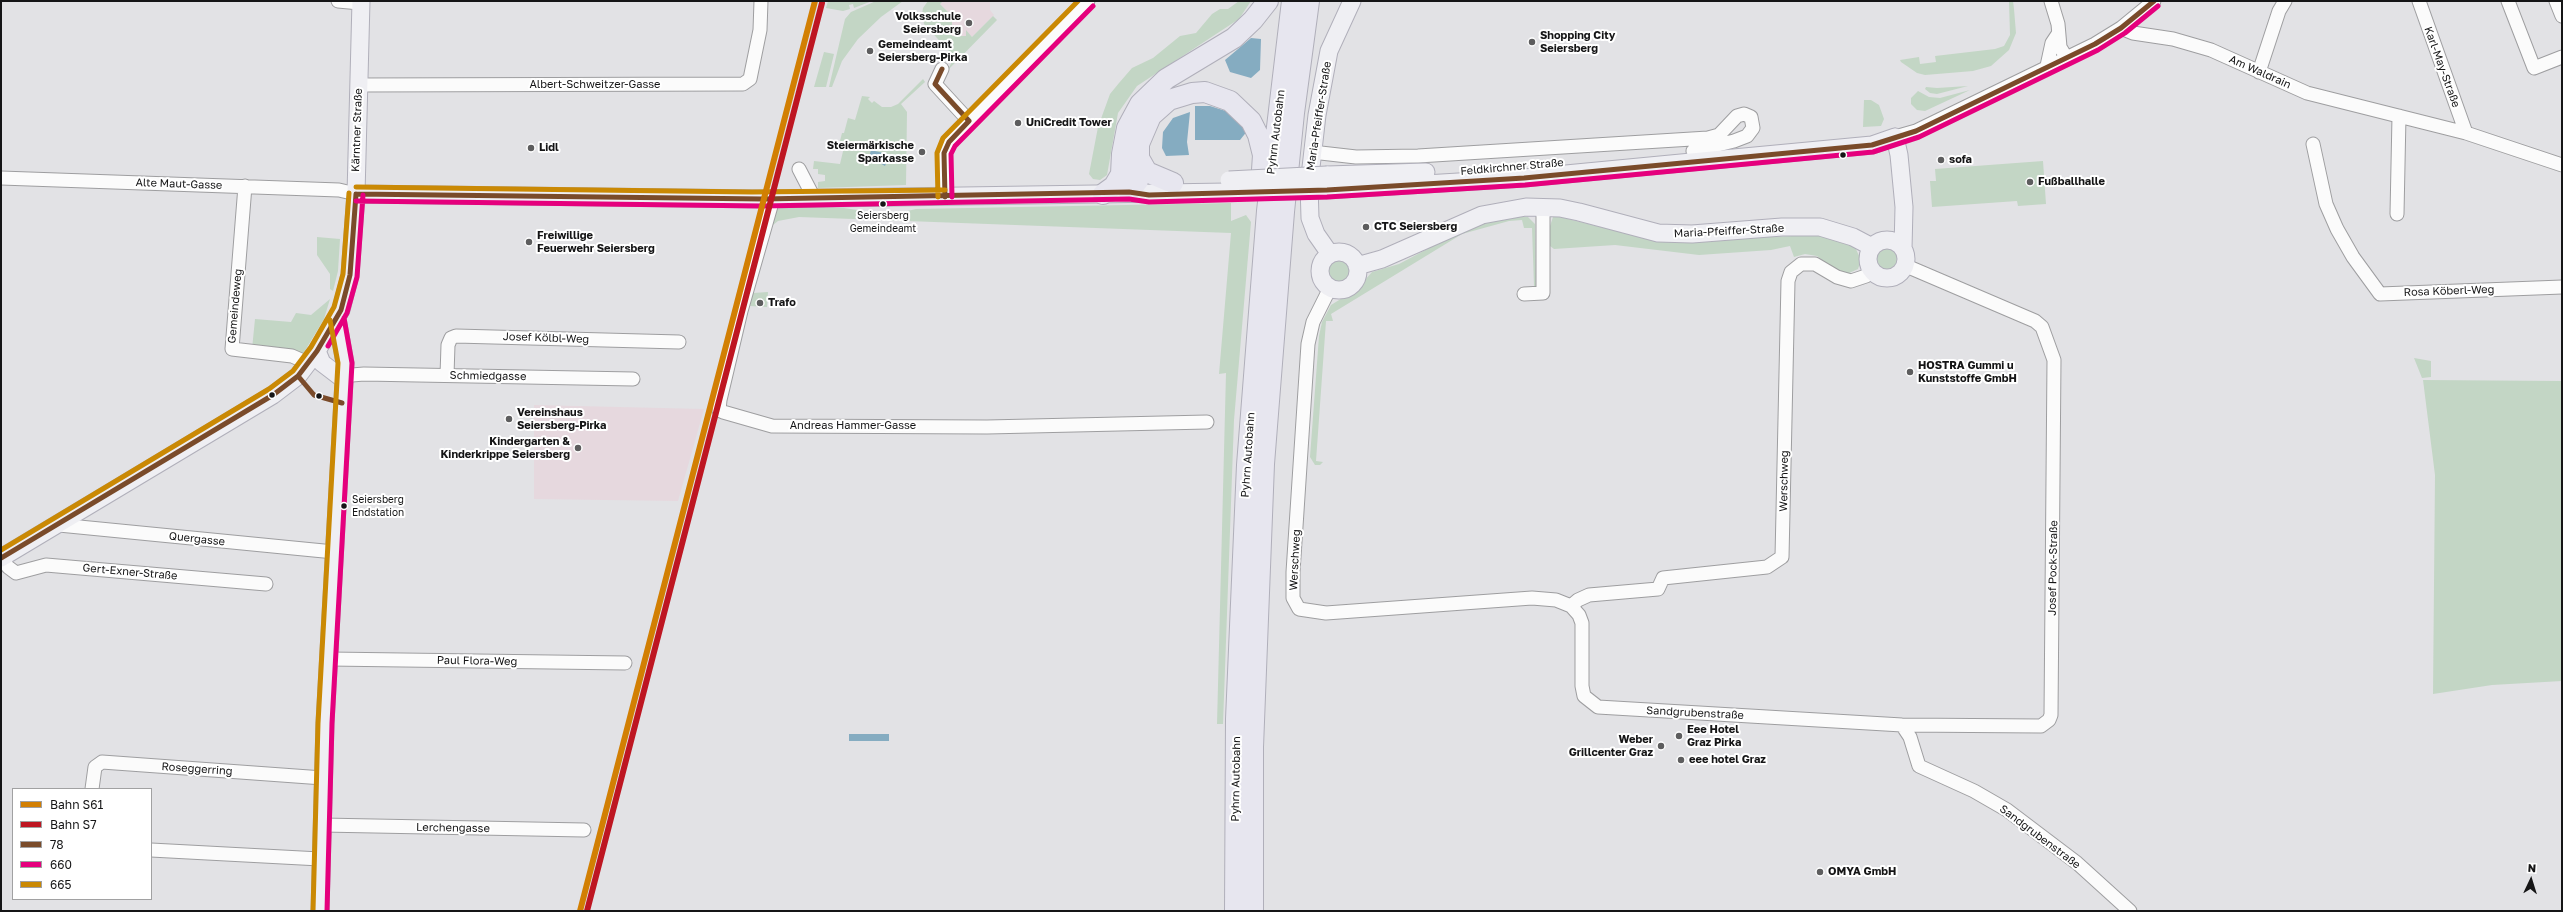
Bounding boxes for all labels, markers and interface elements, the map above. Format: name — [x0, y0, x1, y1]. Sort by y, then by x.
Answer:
place label: Volksschule Seiersberg — [895, 10, 961, 36]
marker: Volksschule Seiersberg — [964, 18, 974, 28]
street label: Karl-May-Straße — [2421, 25, 2463, 109]
place label: Shopping City Seiersberg — [1540, 29, 1615, 55]
marker: Shopping City Seiersberg — [1527, 37, 1537, 47]
place label: Gemeindeamt Seiersberg-Pirka — [878, 38, 967, 64]
marker: Gemeindeamt Seiersberg-Pirka — [865, 46, 875, 56]
street label: Am Waldrain — [2227, 52, 2293, 92]
street label: Maria-Pfeiffer-Straße — [1304, 60, 1334, 172]
street label: Albert-Schweitzer-Gasse — [530, 78, 660, 92]
street label: Kärntner Straße — [349, 88, 365, 172]
street label: Pyhrn Autobahn — [1264, 89, 1288, 175]
place label: UniCredit Tower — [1026, 116, 1112, 130]
marker: UniCredit Tower — [1013, 118, 1023, 128]
place label: Steiermärkische Sparkasse — [827, 139, 914, 165]
place label: Lidl — [539, 141, 559, 155]
marker: Lidl — [526, 143, 536, 153]
marker: Steiermärkische Sparkasse — [917, 147, 927, 157]
unlabelled marker — [1838, 150, 1848, 160]
place label: sofa — [1949, 153, 1972, 167]
marker: sofa — [1936, 155, 1946, 165]
street label: Feldkirchner Straße — [1460, 156, 1564, 178]
place label: Fußballhalle — [2038, 175, 2105, 189]
street label: Alte Maut-Gasse — [135, 176, 223, 192]
marker: Fußballhalle — [2025, 177, 2035, 187]
marker: Seiersberg Gemeindeamt — [878, 199, 888, 209]
place label: Seiersberg Gemeindeamt — [850, 210, 916, 234]
place label: CTC Seiersberg — [1374, 220, 1457, 234]
marker: CTC Seiersberg — [1361, 222, 1371, 232]
street label: Maria-Pfeiffer-Straße — [1674, 222, 1784, 240]
place label: Freiwillige Feuerwehr Seiersberg — [537, 229, 655, 255]
marker: Freiwillige Feuerwehr Seiersberg — [524, 237, 534, 247]
street label: Gemeindeweg — [225, 268, 245, 344]
street label: Rosa Köberl-Weg — [2403, 283, 2495, 299]
place label: Trafo — [768, 296, 796, 310]
marker: Trafo — [755, 298, 765, 308]
street label: Josef Kölbl-Weg — [503, 330, 589, 346]
place label: HOSTRA Gummi u Kunststoffe GmbH — [1918, 359, 2017, 385]
marker: HOSTRA Gummi u Kunststoffe GmbH — [1905, 367, 1915, 377]
street label: Schmiedgasse — [450, 369, 526, 383]
unlabelled marker — [267, 390, 277, 400]
unlabelled marker — [314, 391, 324, 401]
place label: Vereinshaus Seiersberg-Pirka — [517, 406, 606, 432]
street label: Pyhrn Autobahn — [1238, 412, 1258, 498]
marker: Vereinshaus Seiersberg-Pirka — [504, 414, 514, 424]
street label: Andreas Hammer-Gasse — [790, 419, 916, 433]
place label: Kindergarten & Kinderkrippe Seiersberg — [440, 435, 570, 461]
marker: Kindergarten & Kinderkrippe Seiersberg — [573, 443, 583, 453]
street label: Werschweg — [1777, 450, 1791, 512]
place label: Seiersberg Endstation — [352, 494, 404, 518]
marker: Seiersberg Endstation — [339, 501, 349, 511]
street label: Josef Pock-Straße — [2046, 520, 2060, 616]
street label: Quergasse — [168, 529, 226, 549]
street label: Werschweg — [1287, 529, 1303, 591]
street label: Gert-Exner-Straße — [82, 561, 178, 583]
street label: Paul Flora-Weg — [437, 654, 517, 668]
street label: Sandgrubenstraße — [1646, 704, 1744, 722]
place label: Eee Hotel Graz Pirka — [1687, 723, 1741, 749]
marker: Eee Hotel Graz Pirka — [1674, 731, 1684, 741]
place label: Weber Grillcenter Graz — [1569, 733, 1653, 759]
street label: Pyhrn Autobahn — [1229, 736, 1243, 822]
marker: Weber Grillcenter Graz — [1656, 741, 1666, 751]
place label: eee hotel Graz — [1689, 753, 1766, 767]
marker: eee hotel Graz — [1676, 755, 1686, 765]
street label: Roseggerring — [161, 760, 233, 778]
legend — [12, 788, 152, 900]
text: Bahn S61 — [50, 797, 103, 812]
street label: Sandgrubenstraße — [1997, 802, 2083, 872]
text: Bahn S7 — [50, 817, 97, 832]
street label: Lerchengasse — [416, 821, 490, 835]
text: 78 — [50, 837, 64, 852]
text: 660 — [50, 857, 72, 872]
north arrow — [2511, 860, 2551, 900]
text: N — [2527, 861, 2537, 874]
place label: OMYA GmbH — [1828, 865, 1896, 879]
marker: OMYA GmbH — [1815, 867, 1825, 877]
text: 665 — [50, 877, 71, 892]

